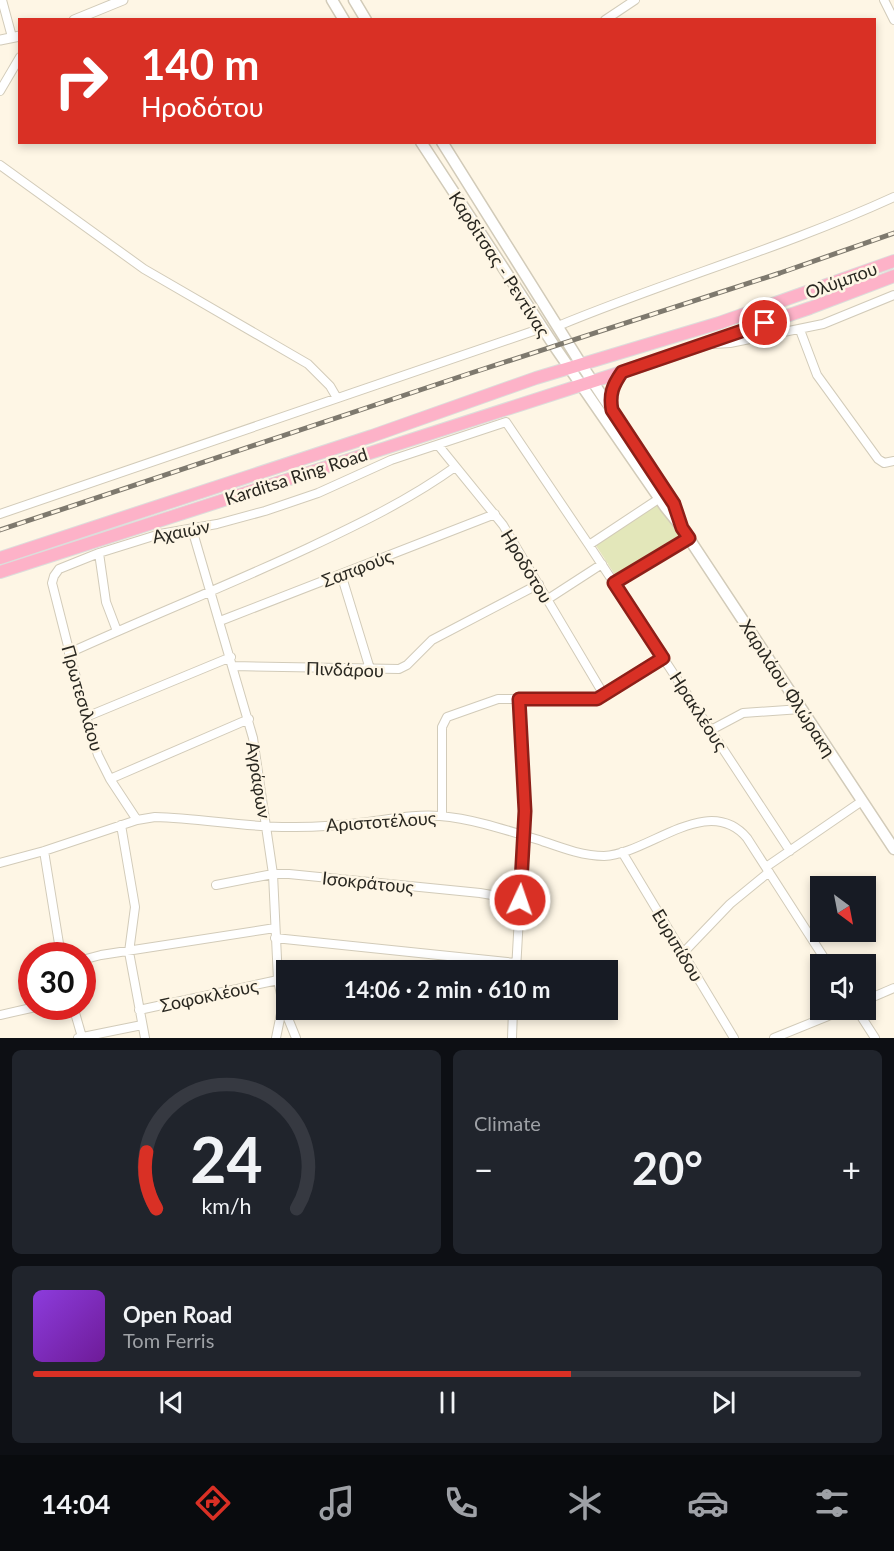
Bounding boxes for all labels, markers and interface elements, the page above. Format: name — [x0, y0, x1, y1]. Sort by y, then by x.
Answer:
text: 140 m — [141, 39, 259, 89]
icon: right — [42, 42, 120, 120]
text: Ηροδότου — [141, 90, 264, 123]
street label: Καρδίτσας - Ρεντίνας — [445, 187, 556, 341]
street label: Ολύμπου — [802, 257, 880, 303]
pin — [739, 297, 790, 348]
icon: arrive — [748, 306, 781, 339]
street label: Karditsa Ring Road — [222, 443, 370, 509]
street label: Αχαιών — [150, 515, 212, 547]
street label: Ηροδότου — [497, 525, 557, 607]
street label: Σαπφούς — [319, 544, 396, 591]
street label: Χαριλάου Φλώρακη — [735, 615, 841, 761]
street label: Πρωτεσιλάου — [57, 642, 109, 754]
street label: Πινδάρου — [306, 657, 384, 681]
street label: Ηρακλέους — [665, 667, 733, 755]
street label: Αγράφων — [242, 740, 276, 820]
street label: Αριστοτέλους — [325, 806, 437, 836]
street label: Ισοκράτους — [321, 866, 416, 898]
position arrow — [488, 868, 552, 932]
north arrow — [810, 876, 876, 942]
map controls — [810, 876, 876, 1020]
street label: Ευριπίδου — [648, 905, 708, 985]
speed limit sign: 30 — [18, 942, 96, 1020]
button: sound — [810, 954, 876, 1020]
street label: Σοφοκλέους — [158, 974, 261, 1016]
text: 14:06 · 2 min · 610 m — [344, 976, 550, 1003]
text: Climate — [474, 1111, 541, 1135]
text: 24 — [190, 1121, 263, 1196]
text: 20° — [632, 1141, 703, 1195]
text: − — [474, 1149, 493, 1189]
text: + — [842, 1149, 861, 1189]
text: km/h — [201, 1193, 252, 1219]
text: Open Road — [123, 1301, 232, 1328]
text: Tom Ferris — [123, 1328, 214, 1352]
icon: previous — [155, 1386, 188, 1419]
icon: pause — [431, 1386, 464, 1419]
icon: next — [707, 1386, 740, 1419]
icon: directions — [192, 1482, 234, 1524]
icon: music — [316, 1482, 358, 1524]
icon: phone — [440, 1482, 482, 1524]
icon: climate — [564, 1482, 606, 1524]
icon: car — [687, 1482, 729, 1524]
icon: filters — [811, 1482, 853, 1524]
text: 14:04 — [41, 1487, 110, 1520]

